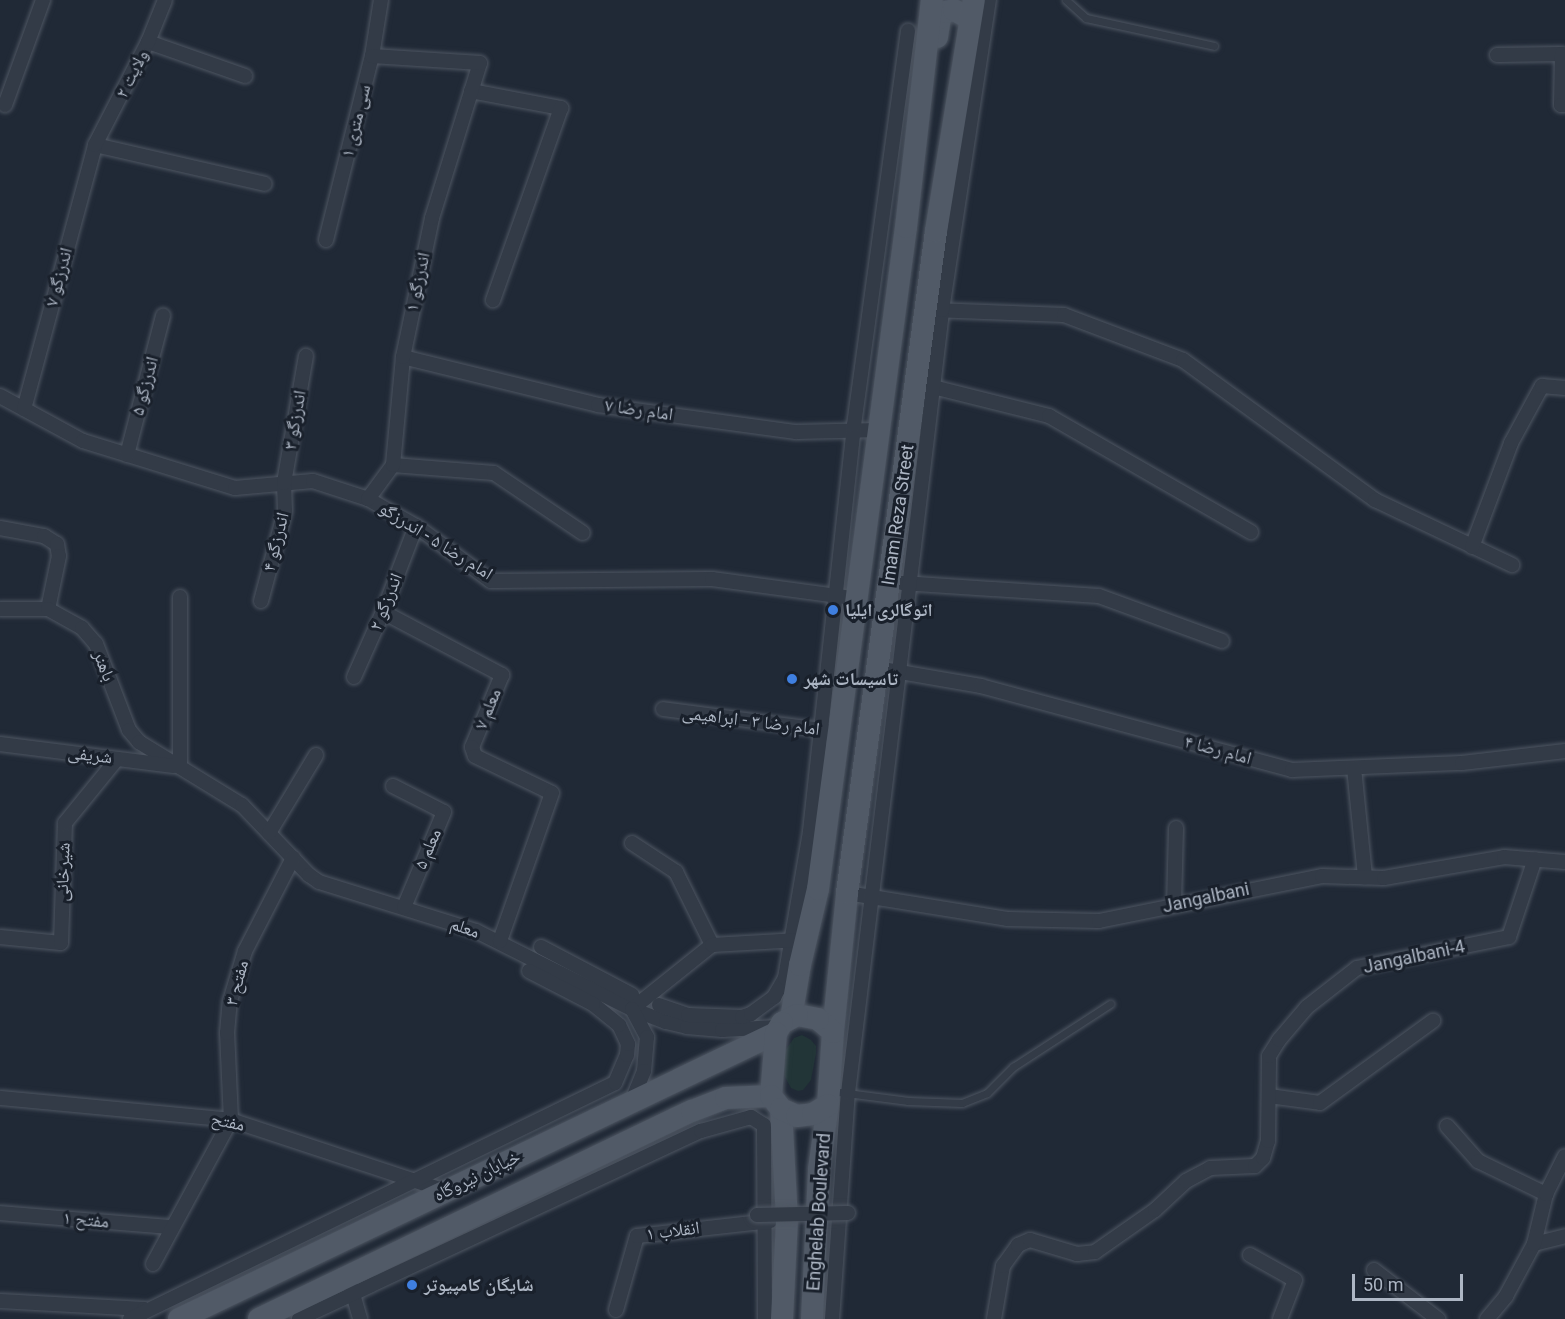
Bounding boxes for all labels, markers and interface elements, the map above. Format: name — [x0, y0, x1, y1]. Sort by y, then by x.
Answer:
street label: ولایت ۲ — [111, 46, 153, 102]
street label: سی متری ۱ — [337, 82, 375, 160]
street label: اندرزگو ۷ — [41, 245, 77, 309]
street label: اندرزگو ۱ — [401, 250, 435, 314]
street label: اندرزگو ۵ — [127, 354, 163, 418]
street label: اندرزگو ۳ — [279, 389, 311, 451]
street label: امام رضا ۷ — [604, 395, 674, 425]
street label: Imam Reza Street — [877, 443, 919, 587]
street label: امام رضا ۵ - اندرزگو — [375, 497, 497, 585]
street label: اندرزگو ۴ — [258, 510, 294, 574]
street label: اندرزگو ۲ — [365, 570, 407, 634]
place label: اتوگالری ایلیا — [845, 599, 933, 621]
marker: اتوگالری ایلیا — [826, 603, 840, 617]
street label: باهنر — [88, 648, 120, 684]
place label: تاسیسات شهر — [804, 668, 898, 690]
marker: تاسیسات شهر — [785, 672, 799, 686]
street label: معلم ۷ — [470, 685, 506, 733]
street label: امام رضا ۳ - ابراهیمی — [681, 702, 821, 740]
street label: امام رضا ۴ — [1182, 731, 1254, 769]
street label: شریفی — [67, 742, 113, 768]
street label: معلم ۵ — [410, 825, 446, 873]
street label: شیرخانی — [51, 842, 75, 902]
street label: Jangalbani — [1161, 878, 1251, 918]
street label: معلم — [447, 913, 483, 943]
street label: Jangalbani-4 — [1361, 936, 1467, 978]
street label: مفتح ۳ — [221, 958, 253, 1008]
street label: مفتح — [209, 1108, 247, 1136]
street label: Enghelab Boulevard — [803, 1132, 835, 1292]
street label: خیابان نیروگاه — [430, 1146, 524, 1206]
street label: مفتح ۱ — [62, 1207, 110, 1233]
street label: انقلاب ۱ — [645, 1217, 701, 1245]
scale bar — [1355, 1262, 1466, 1300]
place label: شایگان کامپیوتر — [424, 1274, 534, 1296]
text: 50 m — [1363, 1274, 1403, 1295]
marker: شایگان کامپیوتر — [405, 1278, 419, 1292]

